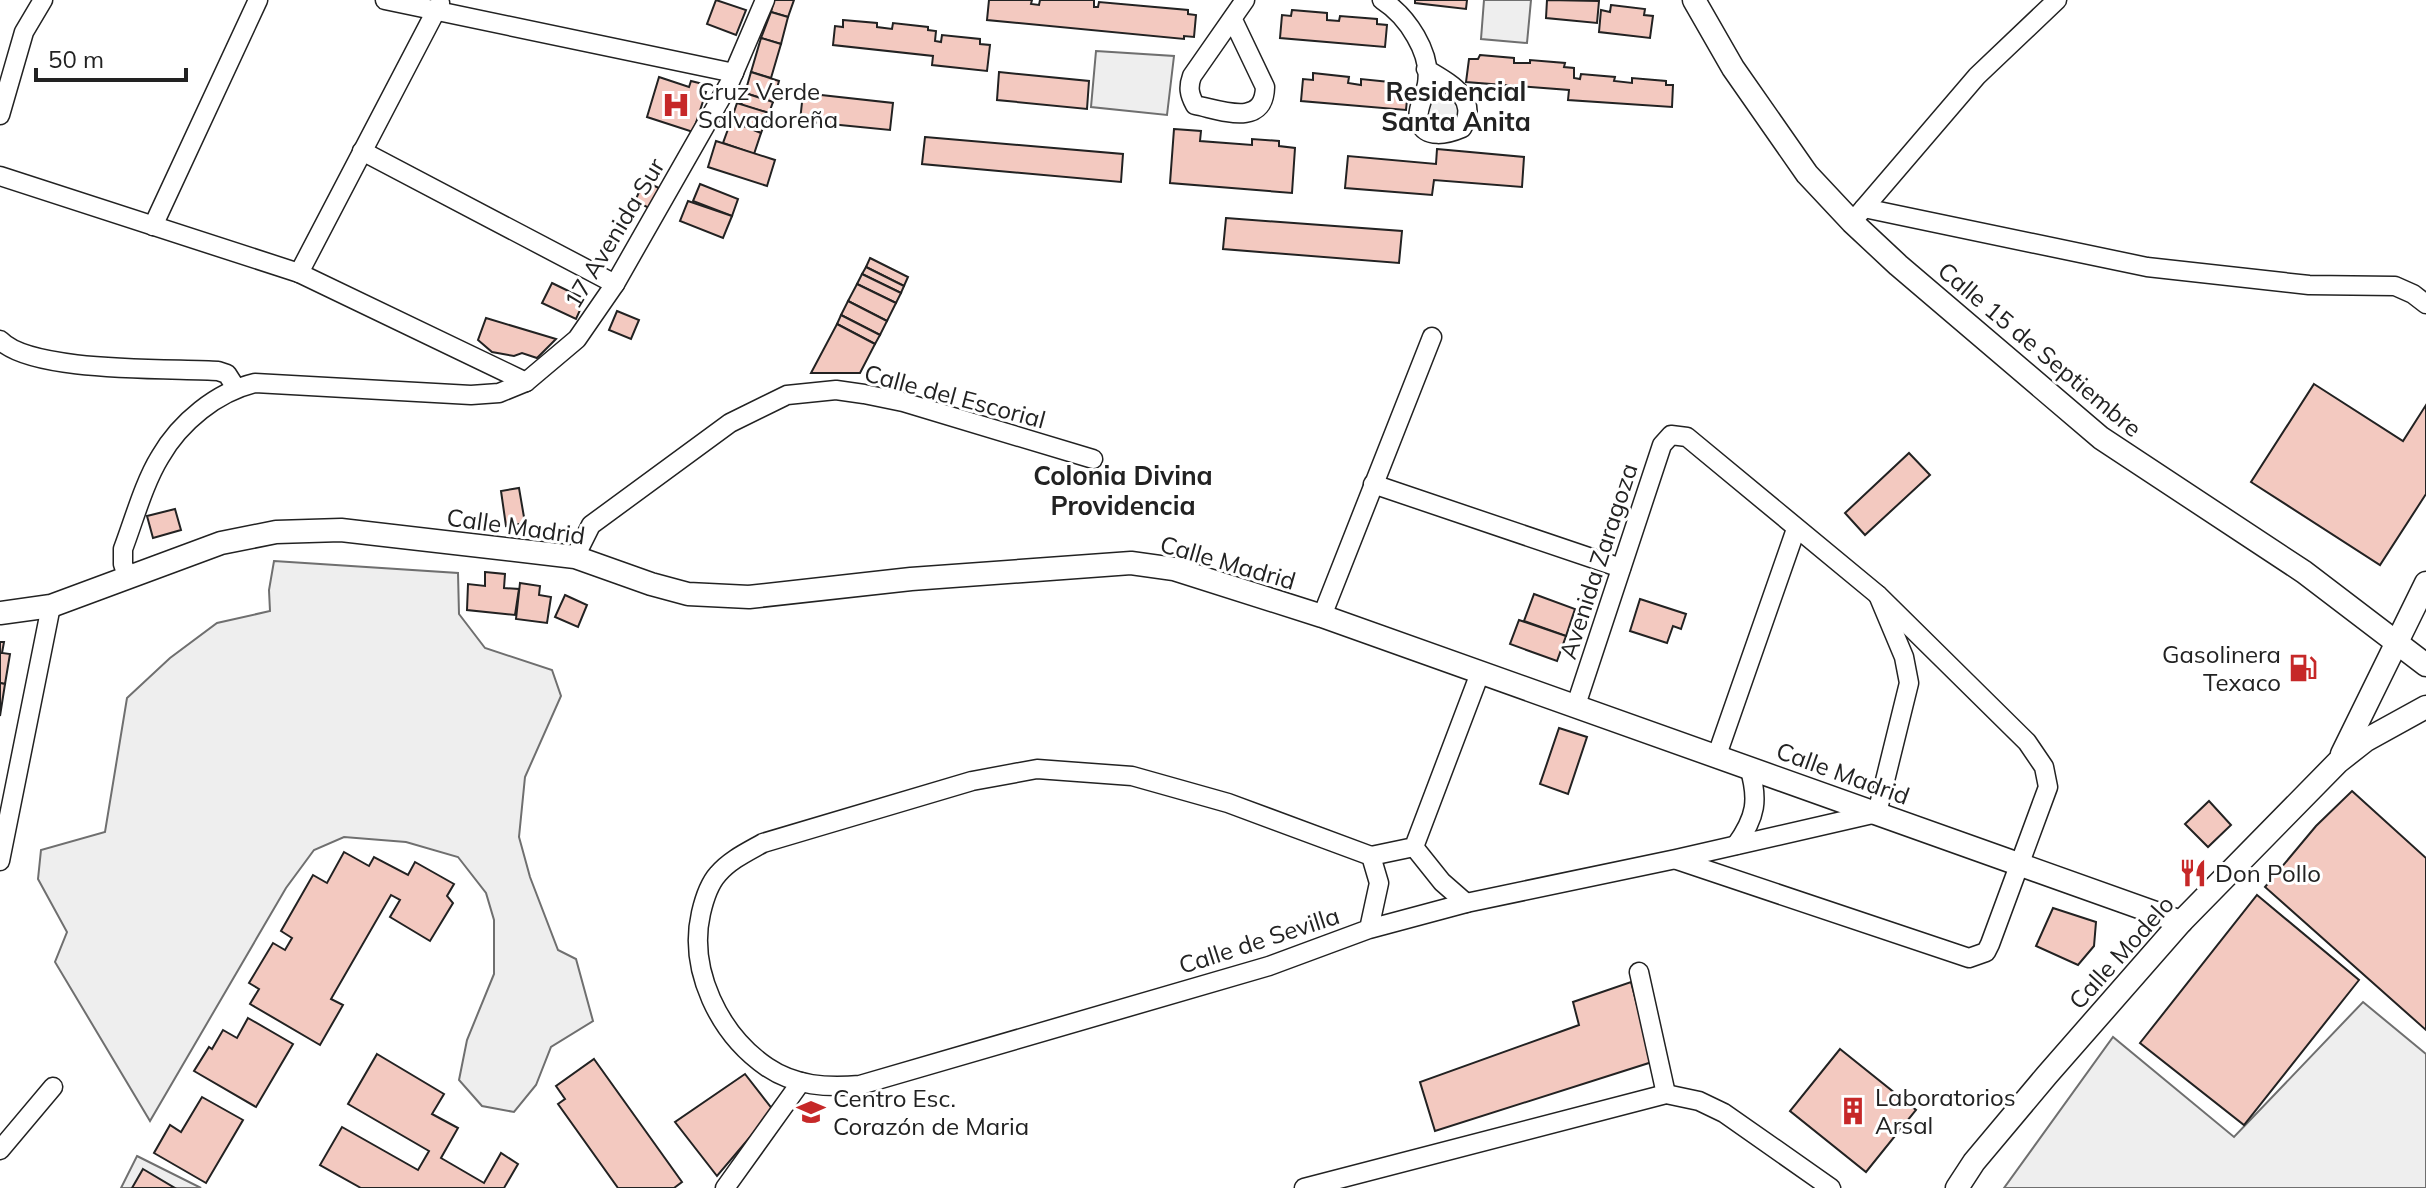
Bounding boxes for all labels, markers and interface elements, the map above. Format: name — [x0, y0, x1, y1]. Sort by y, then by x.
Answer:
scale bar — [36, 32, 186, 82]
text: 50 m — [48, 44, 104, 74]
district label: Residencial Santa Anita — [1381, 75, 1531, 138]
place label: Cruz Verde Salvadoreña — [698, 76, 838, 134]
hospital icon: Cruz Verde Salvadoreña — [661, 90, 691, 120]
street label: 17 Avenida Sur — [557, 152, 671, 314]
street label: Calle 15 de Septiembre — [1932, 255, 2148, 443]
street label: Calle del Escorial — [861, 357, 1049, 435]
district label: Colonia Divina Providencia — [1033, 459, 1213, 522]
street label: Avenida Zaragoza — [1552, 460, 1644, 662]
street label: Calle Madrid — [445, 501, 587, 551]
street label: Calle Madrid — [1157, 528, 1299, 596]
place label: Gasolinera Texaco — [2162, 639, 2281, 697]
fuel station icon: Gasolinera Texaco — [2288, 653, 2318, 683]
street label: Calle Madrid — [1772, 735, 1914, 811]
restaurant icon: Don Pollo — [2178, 858, 2208, 888]
place label: Don Pollo — [2215, 858, 2321, 888]
street label: Calle Modelo — [2062, 889, 2180, 1015]
street label: Calle de Sevilla — [1175, 900, 1343, 980]
place label: Laboratorios Arsal — [1875, 1082, 2016, 1140]
place label: Centro Esc. Corazón de Maria — [833, 1083, 1029, 1141]
building icon: Laboratorios Arsal — [1838, 1096, 1868, 1126]
school or university icon: Centro Esc. Corazón de Maria — [796, 1097, 826, 1127]

